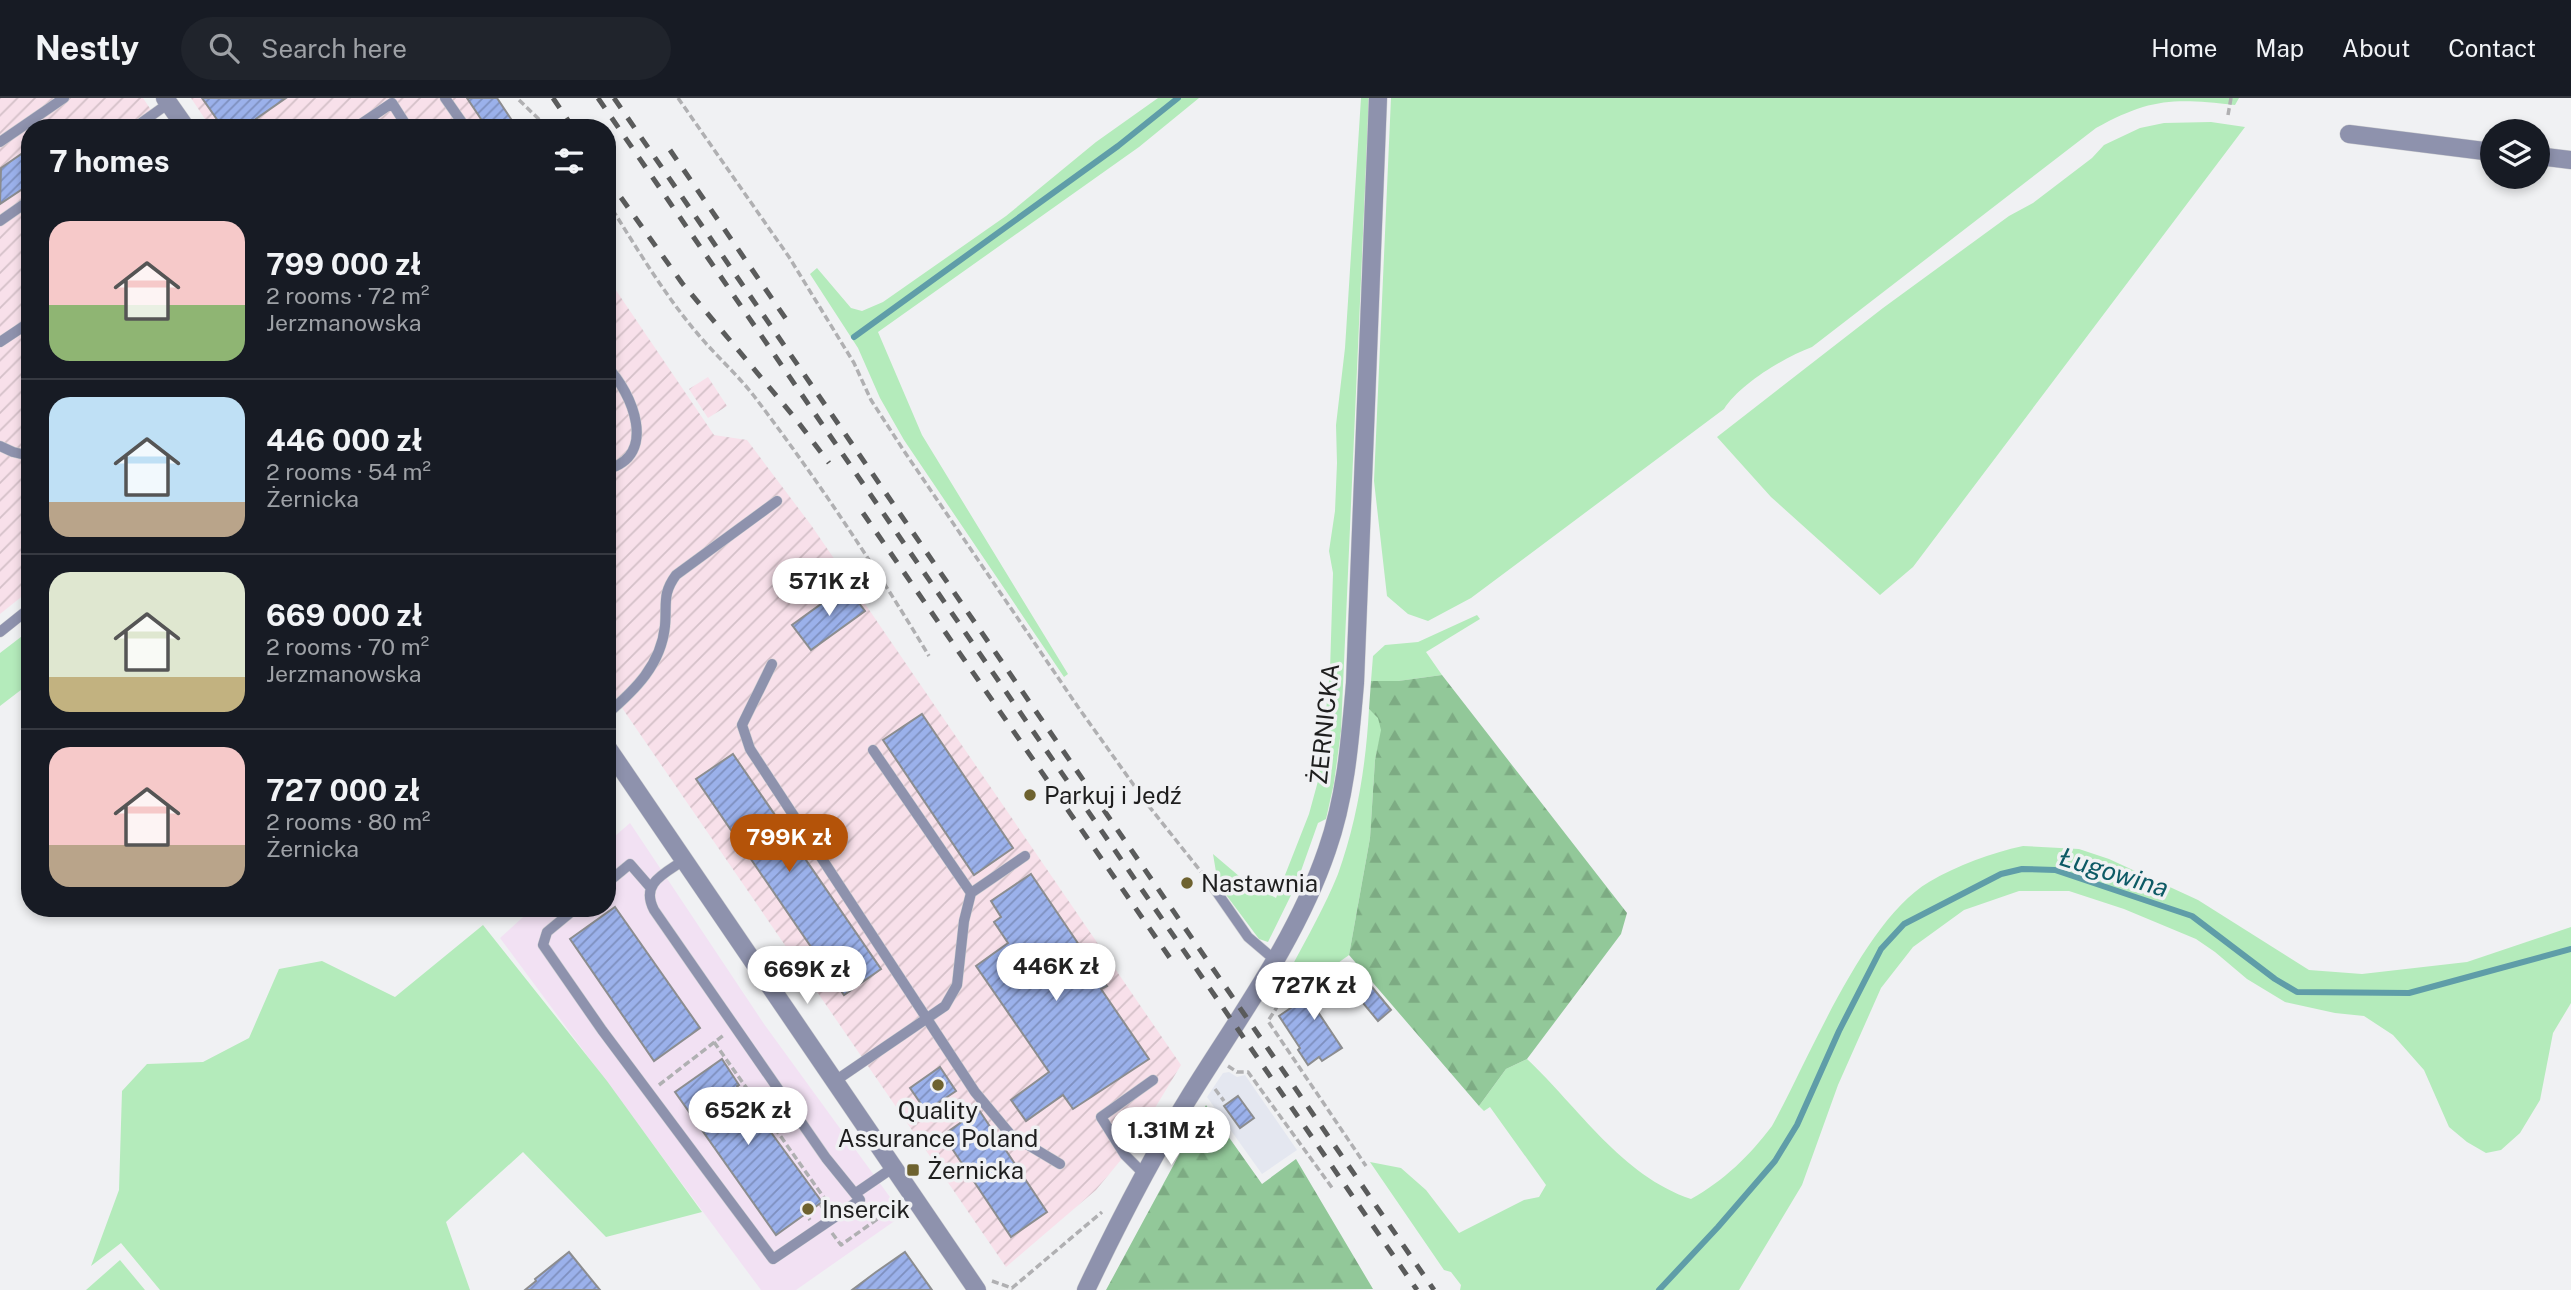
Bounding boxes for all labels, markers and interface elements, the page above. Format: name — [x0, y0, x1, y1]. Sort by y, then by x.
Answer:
search box — [181, 17, 671, 80]
text: Nestly — [35, 29, 139, 67]
icon: search — [205, 29, 243, 67]
text: Search here — [261, 33, 407, 64]
text: Home — [2151, 34, 2217, 62]
text: Map — [2255, 34, 2304, 62]
text: About — [2342, 34, 2410, 62]
text: Contact — [2448, 34, 2536, 62]
map controls — [2480, 119, 2550, 189]
button: layers — [2480, 119, 2550, 189]
icon: filters — [550, 142, 588, 180]
text: 7 homes — [49, 143, 170, 179]
text: 799 000 zł — [266, 246, 421, 282]
icon: home — [105, 249, 189, 333]
text: 2 rooms · 72 m² — [266, 282, 429, 309]
text: Jerzmanowska — [266, 309, 422, 336]
text: 446 000 zł — [266, 422, 423, 458]
icon: home — [105, 425, 189, 509]
text: 2 rooms · 54 m² — [266, 458, 431, 485]
text: Żernicka — [266, 485, 359, 512]
pin: 571K zł — [764, 559, 894, 618]
text: 571K zł — [788, 567, 870, 594]
text: 669 000 zł — [266, 597, 423, 633]
icon: home — [105, 600, 189, 684]
text: 2 rooms · 70 m² — [266, 633, 429, 660]
text: Jerzmanowska — [266, 660, 422, 687]
street label: ŻERNICKA — [1304, 662, 1344, 786]
text: 727 000 zł — [266, 772, 420, 808]
icon: home — [105, 775, 189, 859]
place label: Parkuj i Jedź — [1044, 781, 1182, 809]
marker: Parkuj i Jedź — [1022, 787, 1038, 803]
text: 2 rooms · 80 m² — [266, 808, 431, 835]
pin: 799K zł — [724, 814, 854, 874]
text: 799K zł — [746, 823, 832, 850]
text: Żernicka — [266, 835, 359, 862]
water label: Ługowina — [2056, 841, 2172, 903]
place label: Nastawnia — [1201, 869, 1318, 897]
marker: Nastawnia — [1179, 875, 1195, 891]
pin: 446K zł — [991, 944, 1121, 1003]
pin: 669K zł — [742, 946, 872, 1006]
text: 446K zł — [1013, 952, 1100, 979]
text: 669K zł — [763, 955, 851, 982]
pin: 727K zł — [1249, 962, 1379, 1022]
text: 727K zł — [1271, 971, 1357, 998]
marker: Quality Assurance Poland — [930, 1077, 946, 1093]
pin: 652K zł — [683, 1088, 813, 1147]
text: 652K zł — [705, 1096, 791, 1123]
place label: Quality Assurance Poland — [838, 1096, 1038, 1152]
pin: 1.31M zł — [1099, 1108, 1243, 1167]
text: 1.31M zł — [1127, 1116, 1215, 1143]
place label: Żernicka — [927, 1156, 1024, 1184]
marker: Żernicka — [905, 1162, 921, 1178]
place label: Insercik — [822, 1195, 910, 1223]
marker: Insercik — [800, 1201, 816, 1217]

